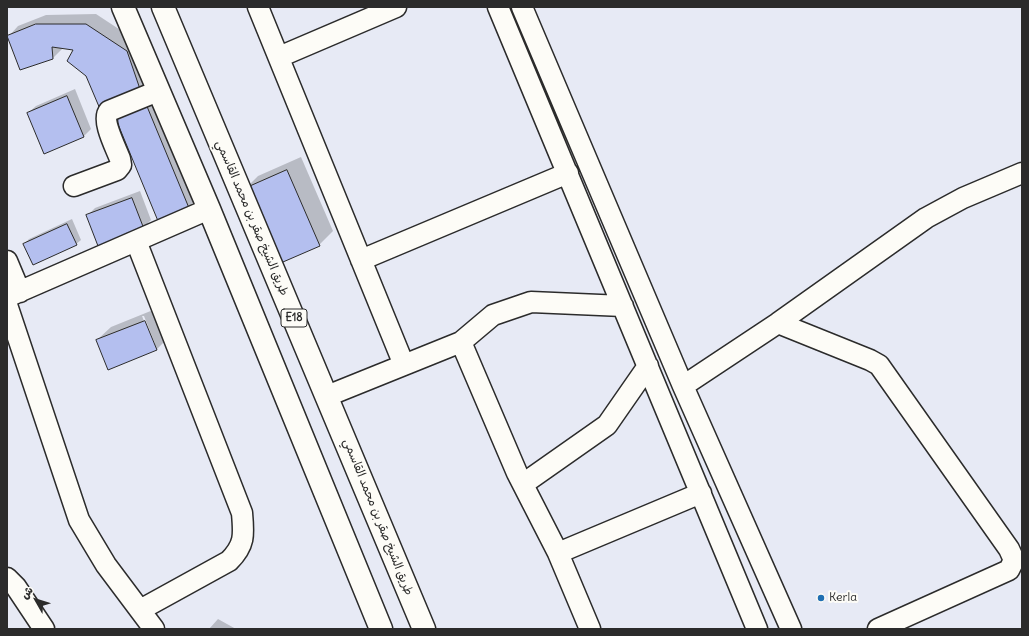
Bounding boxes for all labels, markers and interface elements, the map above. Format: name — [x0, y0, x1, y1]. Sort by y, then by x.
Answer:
street label: طريق الشيخ صقر بن محمد القاسمي — [213, 138, 291, 298]
road number: E18 — [281, 309, 307, 327]
street label: طريق الشيخ صقر بن محمد القاسمي — [340, 437, 416, 597]
north arrow — [16, 580, 56, 620]
text: ش — [17, 583, 36, 602]
place label: Kerla — [829, 591, 857, 605]
marker: Kerla — [816, 593, 826, 603]

